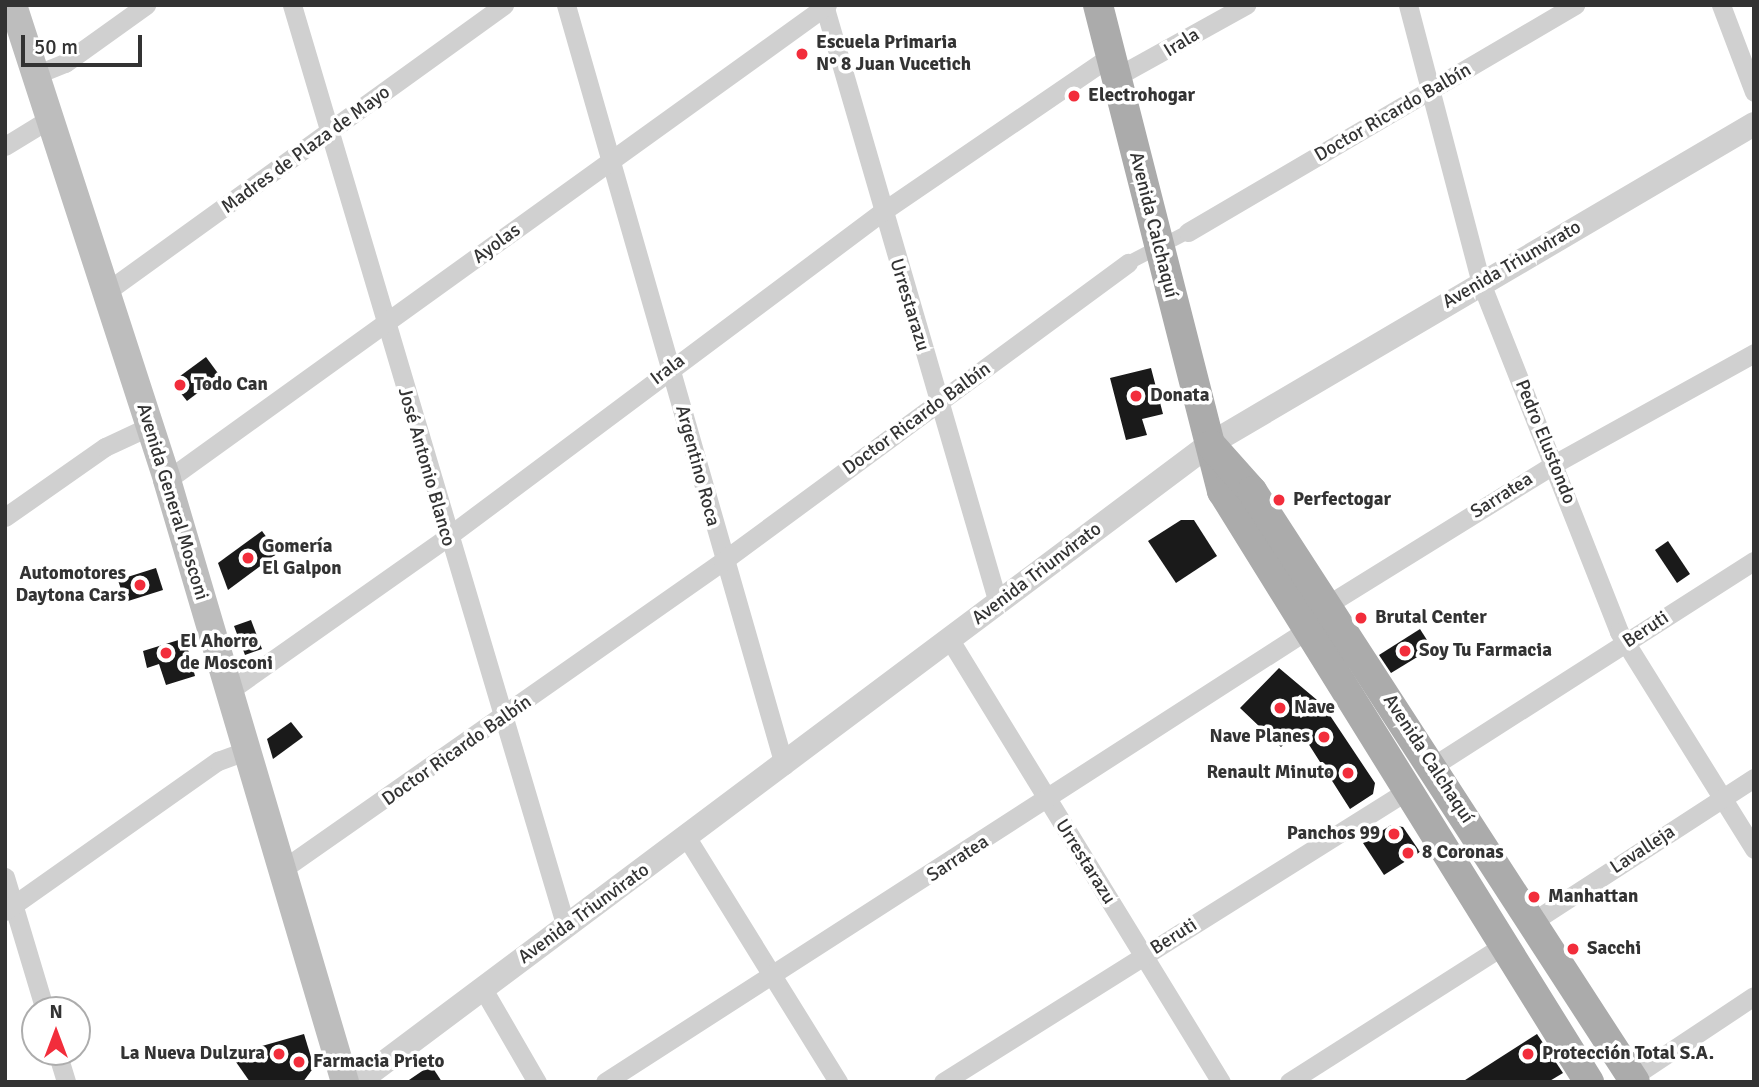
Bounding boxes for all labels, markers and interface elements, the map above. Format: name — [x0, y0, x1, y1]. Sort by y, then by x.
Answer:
scale bar — [24, 21, 145, 65]
street label: Irala — [1160, 24, 1204, 62]
place label: Escuela Primaria N° 8 Juan Vucetich — [816, 32, 971, 76]
text: 50 m — [34, 34, 78, 60]
marker: Escuela Primaria N° 8 Juan Vucetich — [794, 46, 810, 62]
street label: Doctor Ricardo Balbín — [1311, 59, 1475, 167]
street label: Madres de Plaza de Mayo — [217, 81, 395, 219]
place label: Electrohogar — [1088, 85, 1195, 107]
marker: Electrohogar — [1066, 88, 1082, 104]
street label: Avenida Calchaquí — [1124, 150, 1182, 300]
street label: Avenida Triunvirato — [1439, 216, 1585, 314]
street label: Ayolas — [469, 219, 525, 269]
street label: Urrestarazu — [884, 256, 934, 354]
street label: Irala — [646, 350, 690, 390]
street label: Doctor Ricardo Balbín — [839, 358, 995, 480]
place label: Todo Can — [194, 374, 268, 396]
marker: Todo Can — [172, 377, 188, 393]
street label: Pedro Elustondo — [1510, 377, 1580, 507]
street label: José Antonio Blanco — [392, 385, 460, 549]
place label: Donata — [1150, 385, 1209, 407]
marker: Donata — [1128, 388, 1144, 404]
street label: Avenida General Mosconi — [131, 401, 213, 603]
street label: Argentino Roca — [670, 403, 724, 529]
street label: Sarratea — [1467, 468, 1537, 524]
place label: Perfectogar — [1293, 489, 1391, 511]
marker: Perfectogar — [1271, 492, 1287, 508]
street label: Avenida Triunvirato — [968, 518, 1106, 630]
place label: Gomería El Galpon — [262, 536, 342, 580]
marker: Gomería El Galpon — [240, 550, 256, 566]
place label: Automotores Daytona Cars — [16, 563, 126, 607]
marker: Automotores Daytona Cars — [132, 577, 148, 593]
place label: Brutal Center — [1375, 607, 1487, 629]
street label: Beruti — [1619, 607, 1673, 653]
marker: Brutal Center — [1353, 610, 1369, 626]
place label: El Ahorro de Mosconi — [180, 631, 273, 675]
place label: Soy Tu Farmacia — [1419, 640, 1552, 662]
marker: Soy Tu Farmacia — [1397, 643, 1413, 659]
marker: El Ahorro de Mosconi — [158, 645, 174, 661]
street label: Avenida Calchaquí — [1378, 690, 1478, 828]
street label: Doctor Ricardo Balbín — [378, 691, 536, 811]
place label: Nave — [1294, 697, 1335, 719]
marker: Nave — [1272, 700, 1288, 716]
place label: Nave Planes — [1210, 726, 1310, 748]
marker: Nave Planes — [1316, 729, 1332, 745]
place label: Renault Minuto — [1206, 762, 1334, 784]
marker: Renault Minuto — [1340, 765, 1356, 781]
street label: Urrestarazu — [1050, 815, 1120, 909]
street label: Lavalleja — [1606, 821, 1680, 879]
place label: Panchos 99 — [1287, 823, 1380, 845]
marker: Panchos 99 — [1386, 826, 1402, 842]
street label: Sarratea — [923, 831, 993, 887]
place label: 8 Coronas — [1422, 842, 1504, 864]
marker: 8 Coronas — [1400, 845, 1416, 861]
street label: Avenida Triunvirato — [514, 859, 654, 969]
place label: Manhattan — [1548, 886, 1638, 908]
marker: Manhattan — [1526, 889, 1542, 905]
street label: Beruti — [1147, 914, 1201, 960]
place label: Sacchi — [1587, 938, 1641, 960]
marker: Sacchi — [1565, 941, 1581, 957]
north arrow — [21, 996, 91, 1066]
text: N — [49, 1000, 63, 1024]
place label: La Nueva Dulzura — [120, 1043, 265, 1065]
place label: Protección Total S.A. — [1542, 1043, 1714, 1065]
marker: La Nueva Dulzura — [271, 1046, 287, 1062]
marker: Protección Total S.A. — [1520, 1046, 1536, 1062]
place label: Farmacia Prieto — [313, 1051, 444, 1073]
marker: Farmacia Prieto — [291, 1054, 307, 1070]

